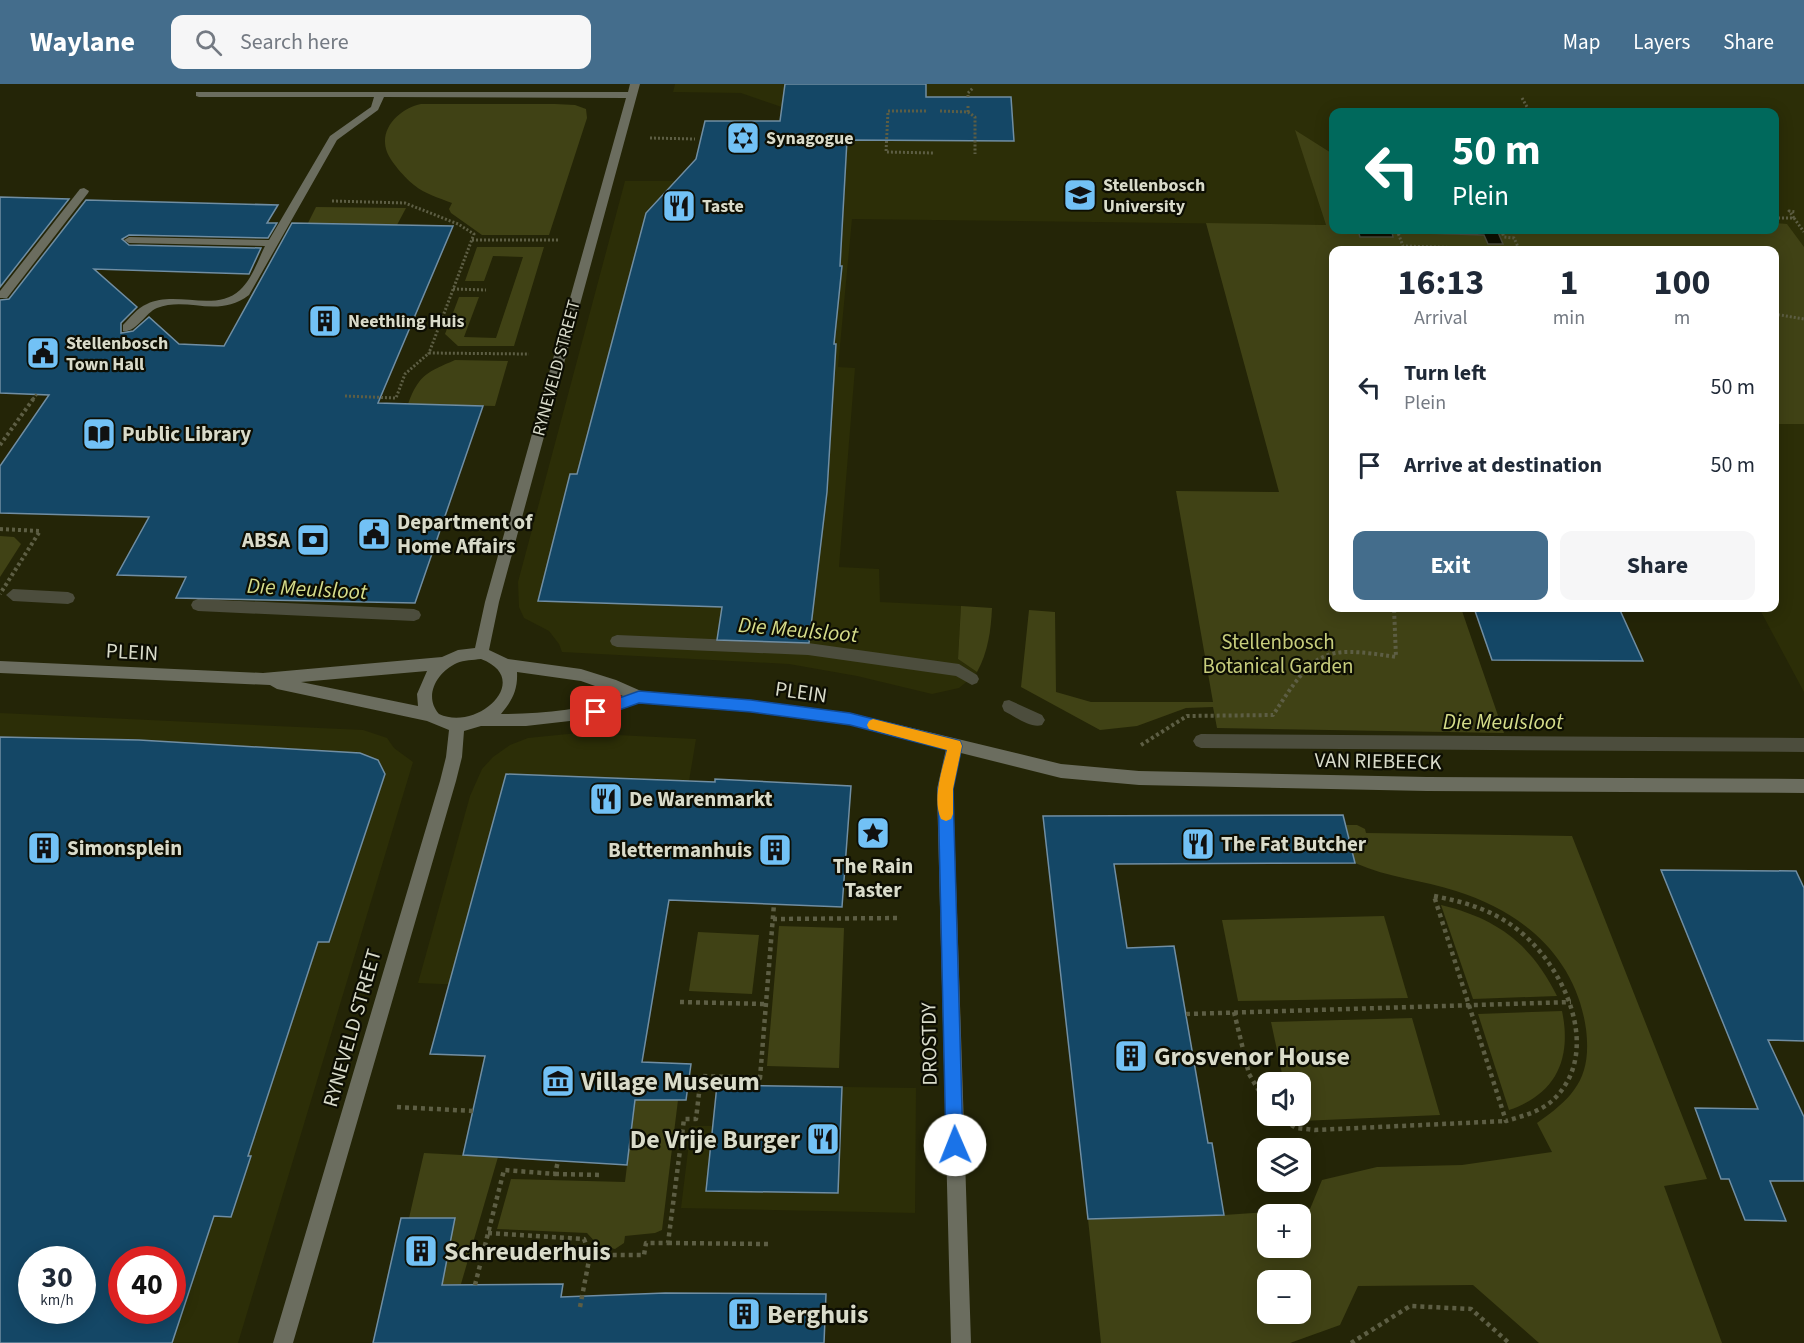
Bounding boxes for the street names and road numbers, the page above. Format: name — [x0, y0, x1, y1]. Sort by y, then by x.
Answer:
street label: RYNEVELD STREET — [526, 297, 587, 439]
street label: PLEIN — [105, 636, 159, 668]
street label: PLEIN — [773, 674, 829, 710]
street label: VAN RIEBEECK — [1314, 745, 1443, 777]
street label: RYNEVELD STREET — [315, 945, 389, 1111]
street label: DROSTDY — [913, 1001, 945, 1086]

